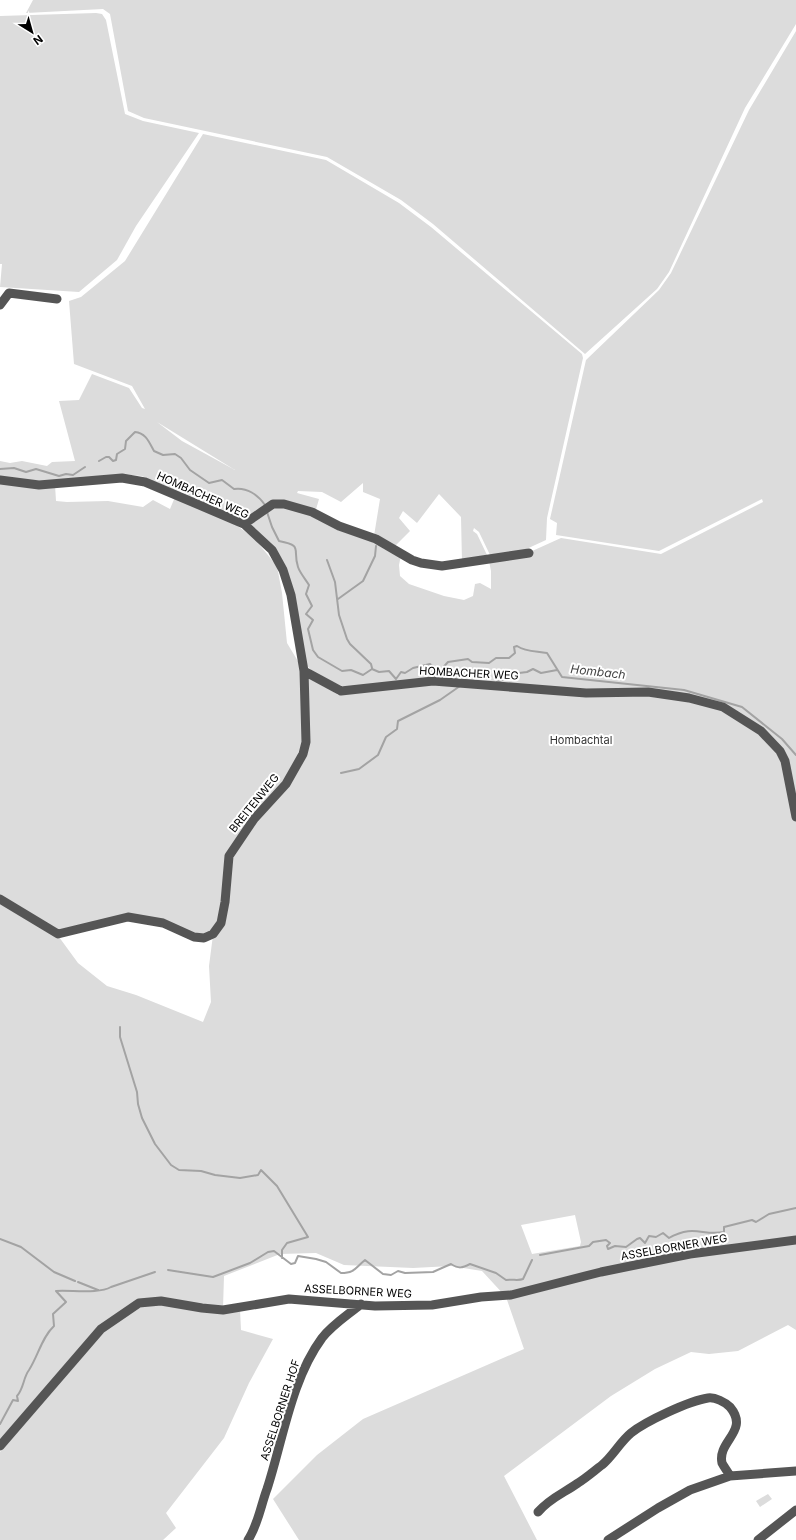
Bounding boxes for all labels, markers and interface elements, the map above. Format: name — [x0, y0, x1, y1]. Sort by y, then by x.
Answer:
north arrow — [12, 12, 52, 52]
text: N — [30, 32, 46, 48]
street label: HOMBACHER WEG — [155, 468, 251, 522]
water label: Hombach — [570, 661, 626, 682]
street label: HOMBACHER WEG — [419, 663, 519, 683]
park label: Hombachtal — [550, 733, 612, 747]
street label: BREITENWEG — [226, 771, 282, 835]
street label: ASSELBORNER WEG — [620, 1231, 728, 1263]
street label: ASSELBORNER WEG — [304, 1281, 412, 1301]
street label: ASSELBORNER HOF — [257, 1358, 303, 1462]

